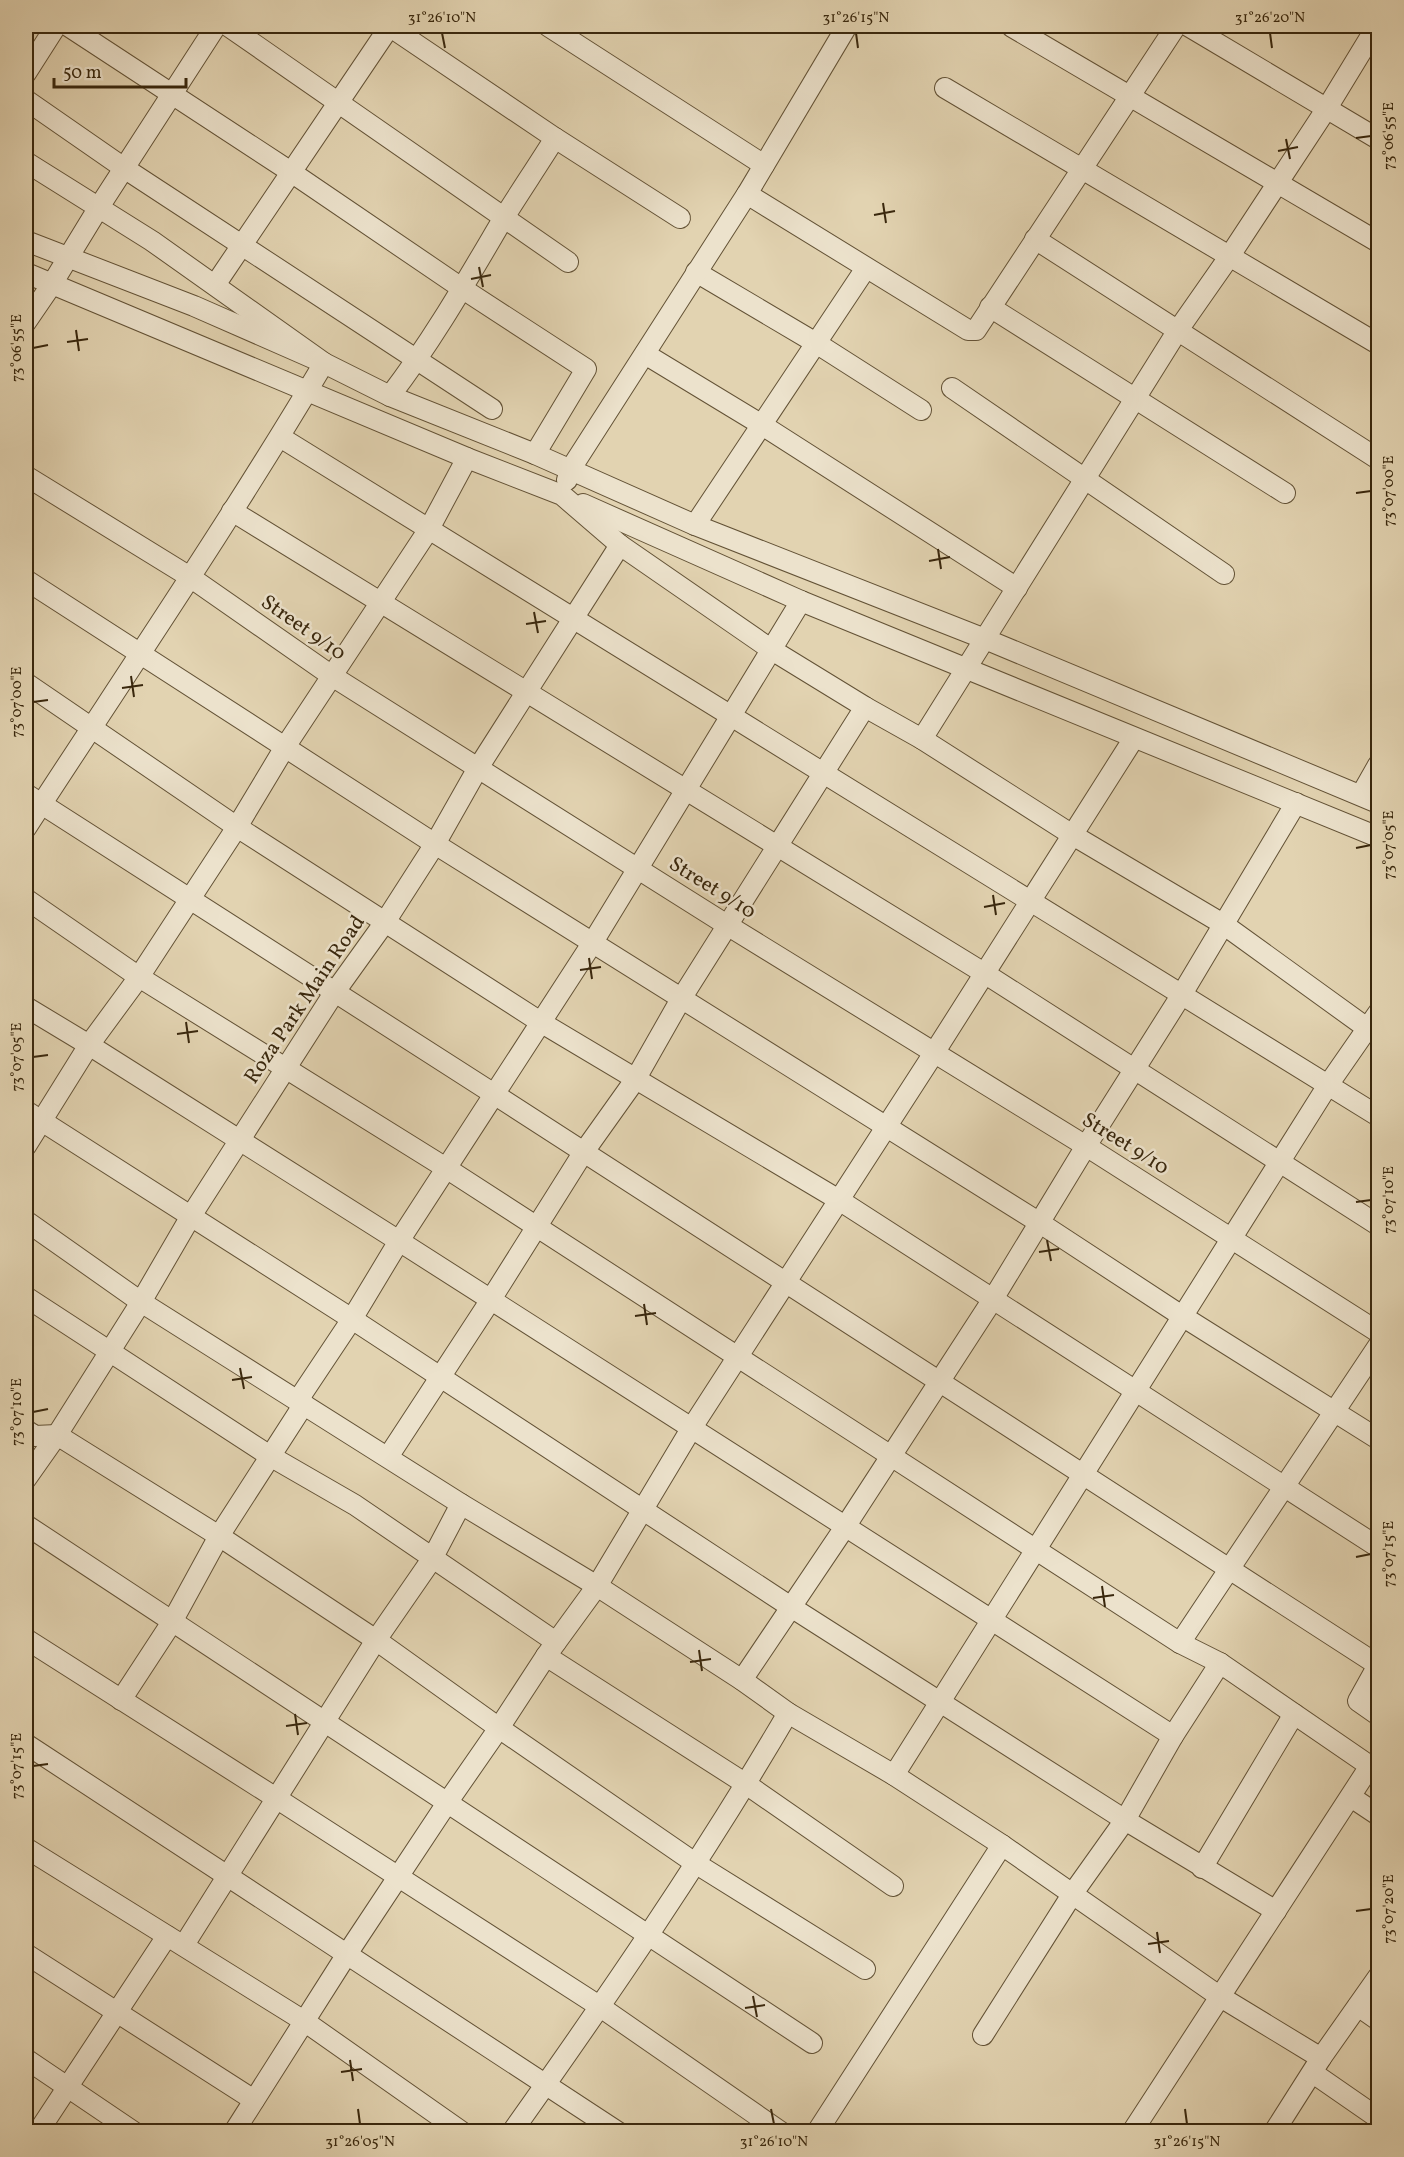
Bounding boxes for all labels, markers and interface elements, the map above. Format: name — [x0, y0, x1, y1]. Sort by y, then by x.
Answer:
text: 31°26'10"N — [408, 8, 476, 29]
text: 31°26'15"N — [823, 8, 889, 29]
text: 31°26'20"N — [1235, 8, 1305, 29]
scale bar — [54, 51, 186, 89]
text: 50 m — [63, 61, 102, 86]
text: 73°06'55"E — [1379, 102, 1400, 170]
text: 73°06'55"E — [7, 314, 28, 382]
text: 73°07'00"E — [1379, 456, 1400, 526]
street label: Street 9/10 — [255, 588, 352, 668]
text: 73°07'00"E — [7, 667, 28, 737]
text: 73°07'05"E — [1379, 810, 1400, 880]
street label: Street 9/10 — [663, 850, 761, 927]
street label: Roza Park Main Road — [238, 910, 373, 1090]
text: 73°07'05"E — [7, 1022, 28, 1092]
street label: Street 9/10 — [1076, 1106, 1174, 1183]
text: 73°07'10"E — [1379, 1166, 1400, 1234]
text: 73°07'10"E — [7, 1378, 28, 1446]
text: 73°07'15"E — [1379, 1521, 1400, 1587]
text: 73°07'15"E — [7, 1733, 28, 1799]
text: 73°07'20"E — [1379, 1874, 1400, 1944]
text: 31°26'05"N — [325, 2132, 395, 2153]
text: 31°26'10"N — [740, 2132, 808, 2153]
text: 31°26'15"N — [1154, 2132, 1220, 2153]

